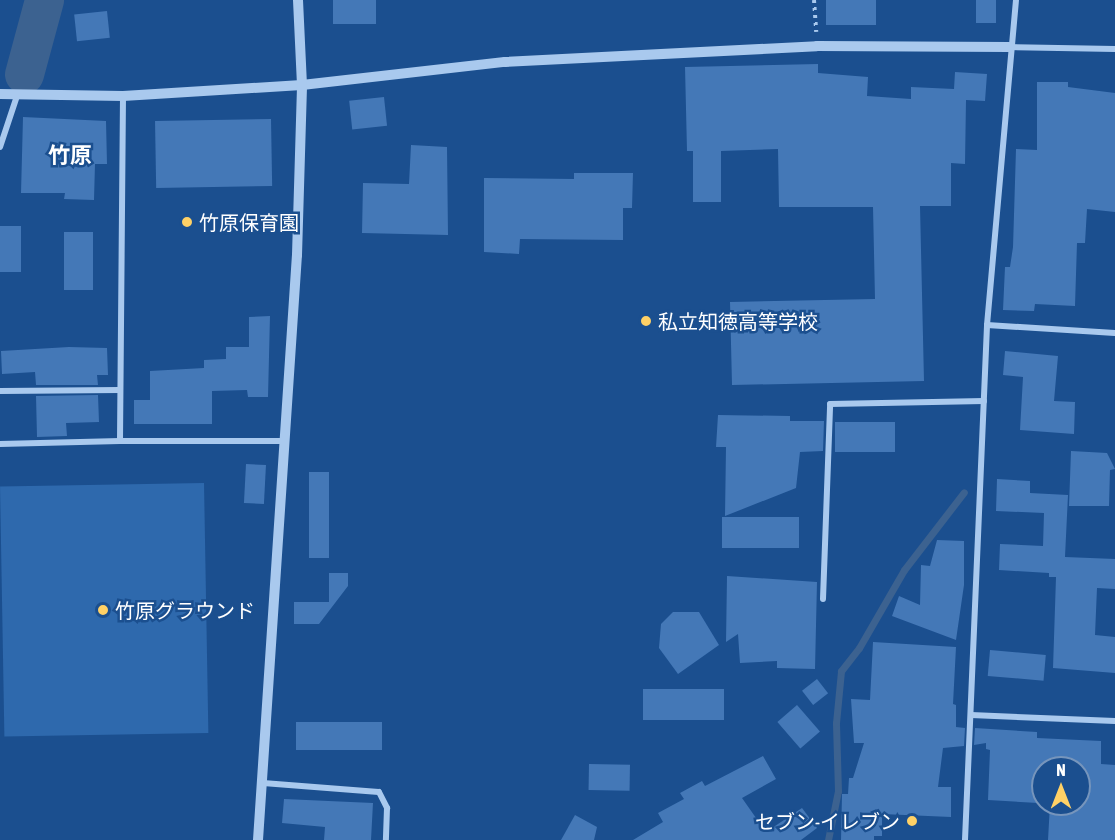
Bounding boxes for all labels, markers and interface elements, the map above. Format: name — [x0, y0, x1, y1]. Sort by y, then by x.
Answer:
district label: 竹原 — [48, 143, 92, 169]
place label: 竹原保育園 — [199, 210, 299, 234]
marker: 竹原保育園 — [180, 215, 194, 229]
place label: 私立知徳高等学校 — [658, 309, 818, 333]
marker: 私立知徳高等学校 — [639, 314, 653, 328]
place label: 竹原グラウンド — [115, 598, 255, 622]
marker: 竹原グラウンド — [96, 603, 110, 617]
north arrow — [1031, 756, 1091, 816]
text: N — [1056, 761, 1066, 779]
place label: セブン-イレブン — [755, 809, 900, 833]
marker: セブン-イレブン — [905, 814, 919, 828]

